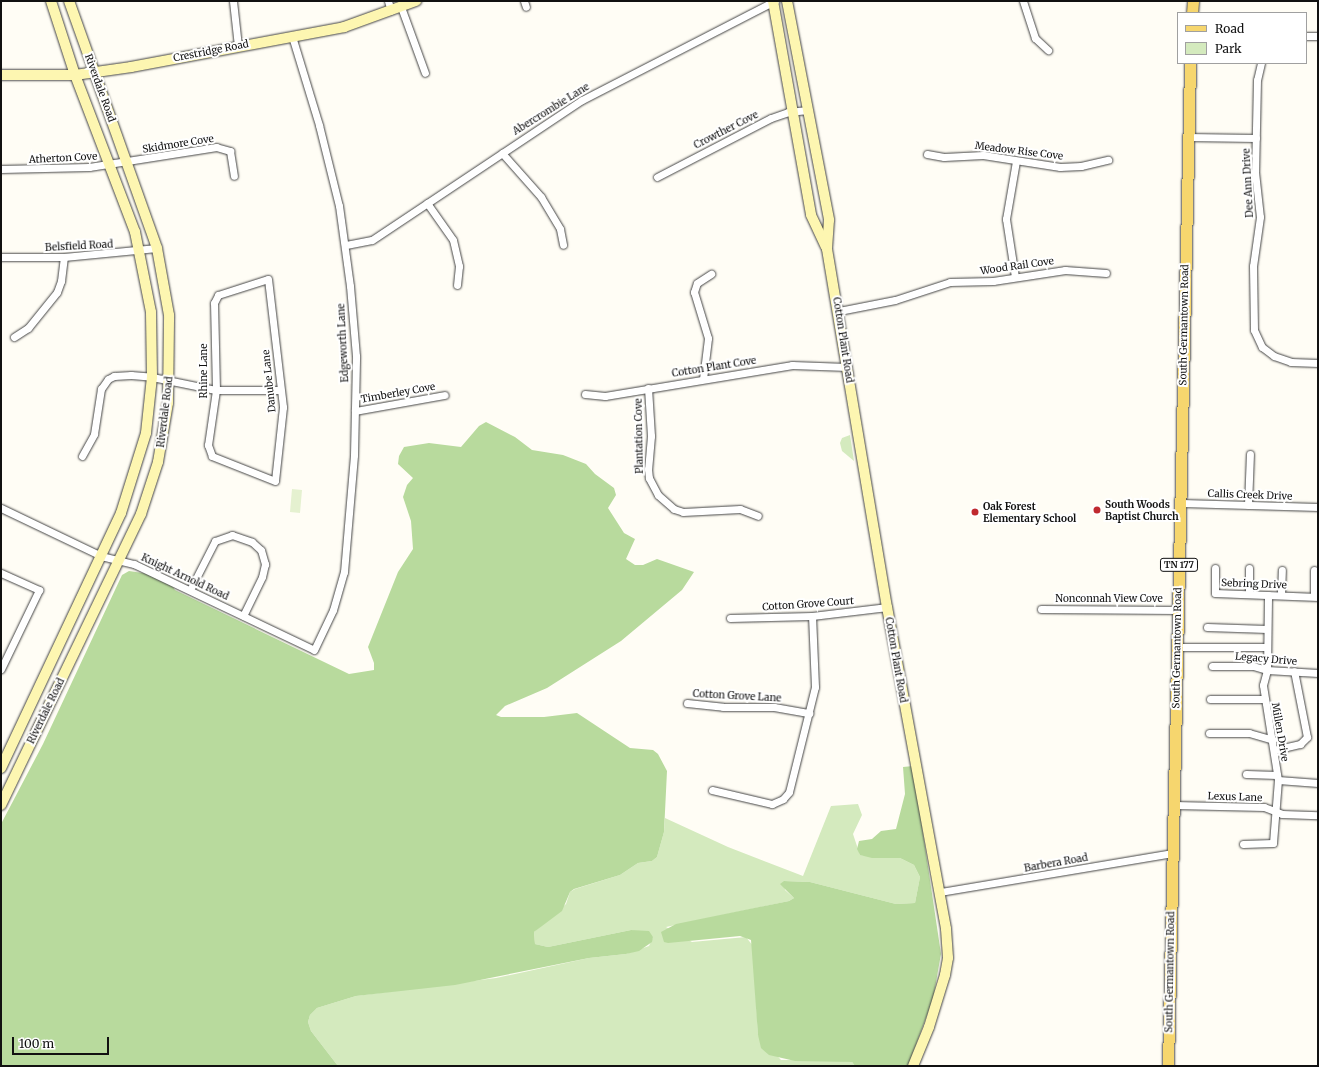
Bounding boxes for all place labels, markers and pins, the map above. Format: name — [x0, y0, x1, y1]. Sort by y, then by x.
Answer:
place label: South Woods Baptist Church — [1105, 498, 1179, 522]
place label: Oak Forest Elementary School — [983, 500, 1076, 524]
marker: South Woods Baptist Church — [1092, 505, 1102, 515]
marker: Oak Forest Elementary School — [970, 507, 980, 517]

